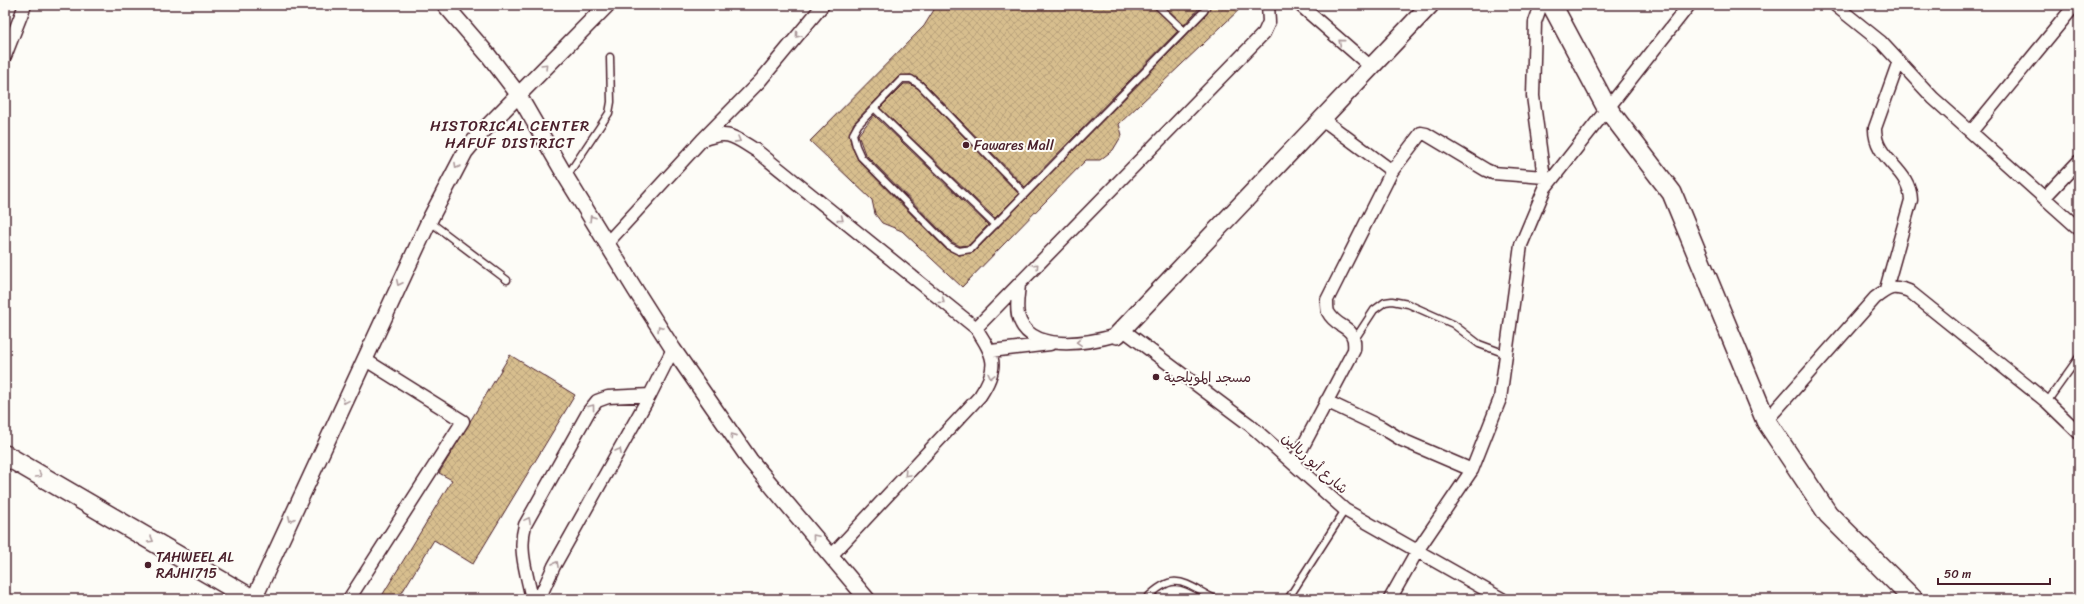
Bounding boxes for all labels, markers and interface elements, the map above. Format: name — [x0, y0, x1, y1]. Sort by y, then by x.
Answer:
one-way arrow — [796, 30, 803, 38]
one-way arrow — [1339, 39, 1346, 46]
one-way arrow — [540, 63, 548, 71]
district label: HISTORICAL CENTER HAFUF DISTRICT — [430, 113, 590, 156]
place label: Fawares Mall — [974, 133, 1055, 158]
one-way arrow — [734, 135, 741, 143]
marker: Fawares Mall — [961, 140, 971, 150]
one-way arrow — [454, 162, 461, 169]
one-way arrow — [837, 214, 844, 221]
one-way arrow — [589, 215, 597, 222]
one-way arrow — [1032, 263, 1039, 271]
one-way arrow — [396, 278, 404, 286]
one-way arrow — [938, 296, 945, 303]
one-way arrow — [658, 326, 665, 333]
one-way arrow — [1076, 337, 1082, 346]
place label: مسجد المويلحية — [1164, 365, 1251, 390]
marker: مسجد المويلحية — [1151, 372, 1161, 382]
one-way arrow — [987, 373, 995, 379]
one-way arrow — [342, 397, 350, 404]
one-way arrow — [588, 405, 595, 412]
street label: شارع أبو ريالين — [1275, 426, 1354, 500]
one-way arrow — [730, 433, 738, 440]
one-way arrow — [615, 447, 622, 455]
one-way arrow — [904, 469, 912, 477]
one-way arrow — [35, 470, 42, 477]
one-way arrow — [288, 515, 296, 523]
one-way arrow — [523, 517, 531, 524]
one-way arrow — [147, 535, 154, 542]
one-way arrow — [812, 535, 819, 542]
place label: TAHWEEL AL RAJHI715 — [156, 545, 234, 586]
marker: TAHWEEL AL RAJHI715 — [143, 560, 153, 570]
scale bar — [1938, 560, 2050, 586]
one-way arrow — [551, 561, 558, 568]
text: 50 m — [1944, 563, 1971, 585]

